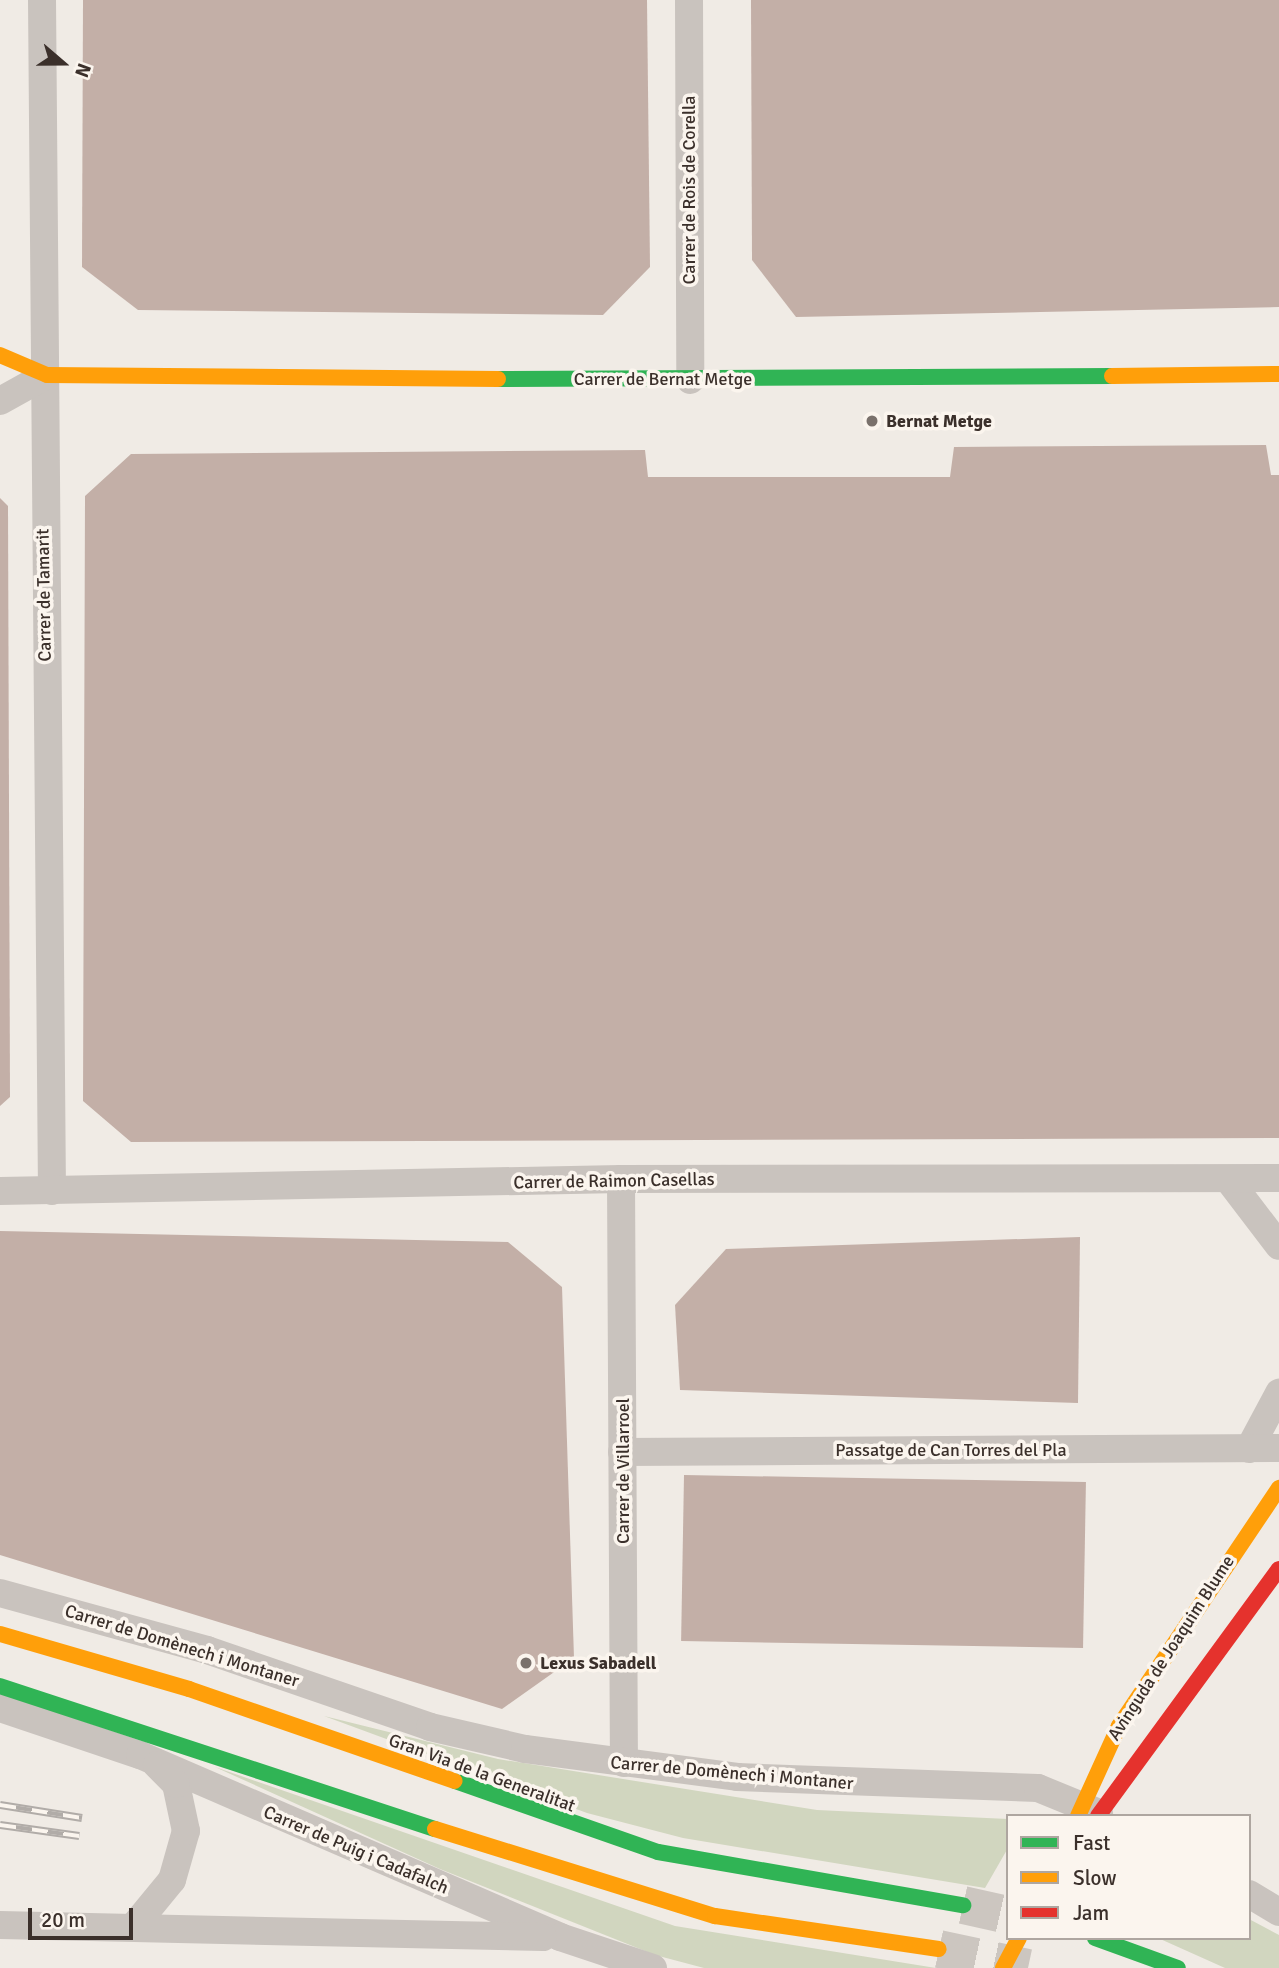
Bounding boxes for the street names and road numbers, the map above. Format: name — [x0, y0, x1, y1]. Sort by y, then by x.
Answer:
street label: Carrer de Rois de Corella — [678, 96, 700, 284]
street label: Carrer de Bernat Metge — [574, 368, 752, 390]
street label: Carrer de Tamarit — [32, 528, 56, 662]
street label: Carrer de Raimon Casellas — [513, 1168, 715, 1194]
street label: Carrer de Villarroel — [612, 1398, 634, 1544]
street label: Passatge de Can Torres del Pla — [835, 1439, 1067, 1461]
street label: Avinguda de Joaquim Blume — [1103, 1552, 1239, 1744]
street label: Carrer de Domènech i Montaner — [62, 1600, 302, 1692]
street label: Gran Via de la Generalitat — [386, 1729, 578, 1817]
street label: Carrer de Domènech i Montaner — [610, 1752, 854, 1794]
street label: Carrer de Puig i Cadafalch — [260, 1801, 452, 1899]

